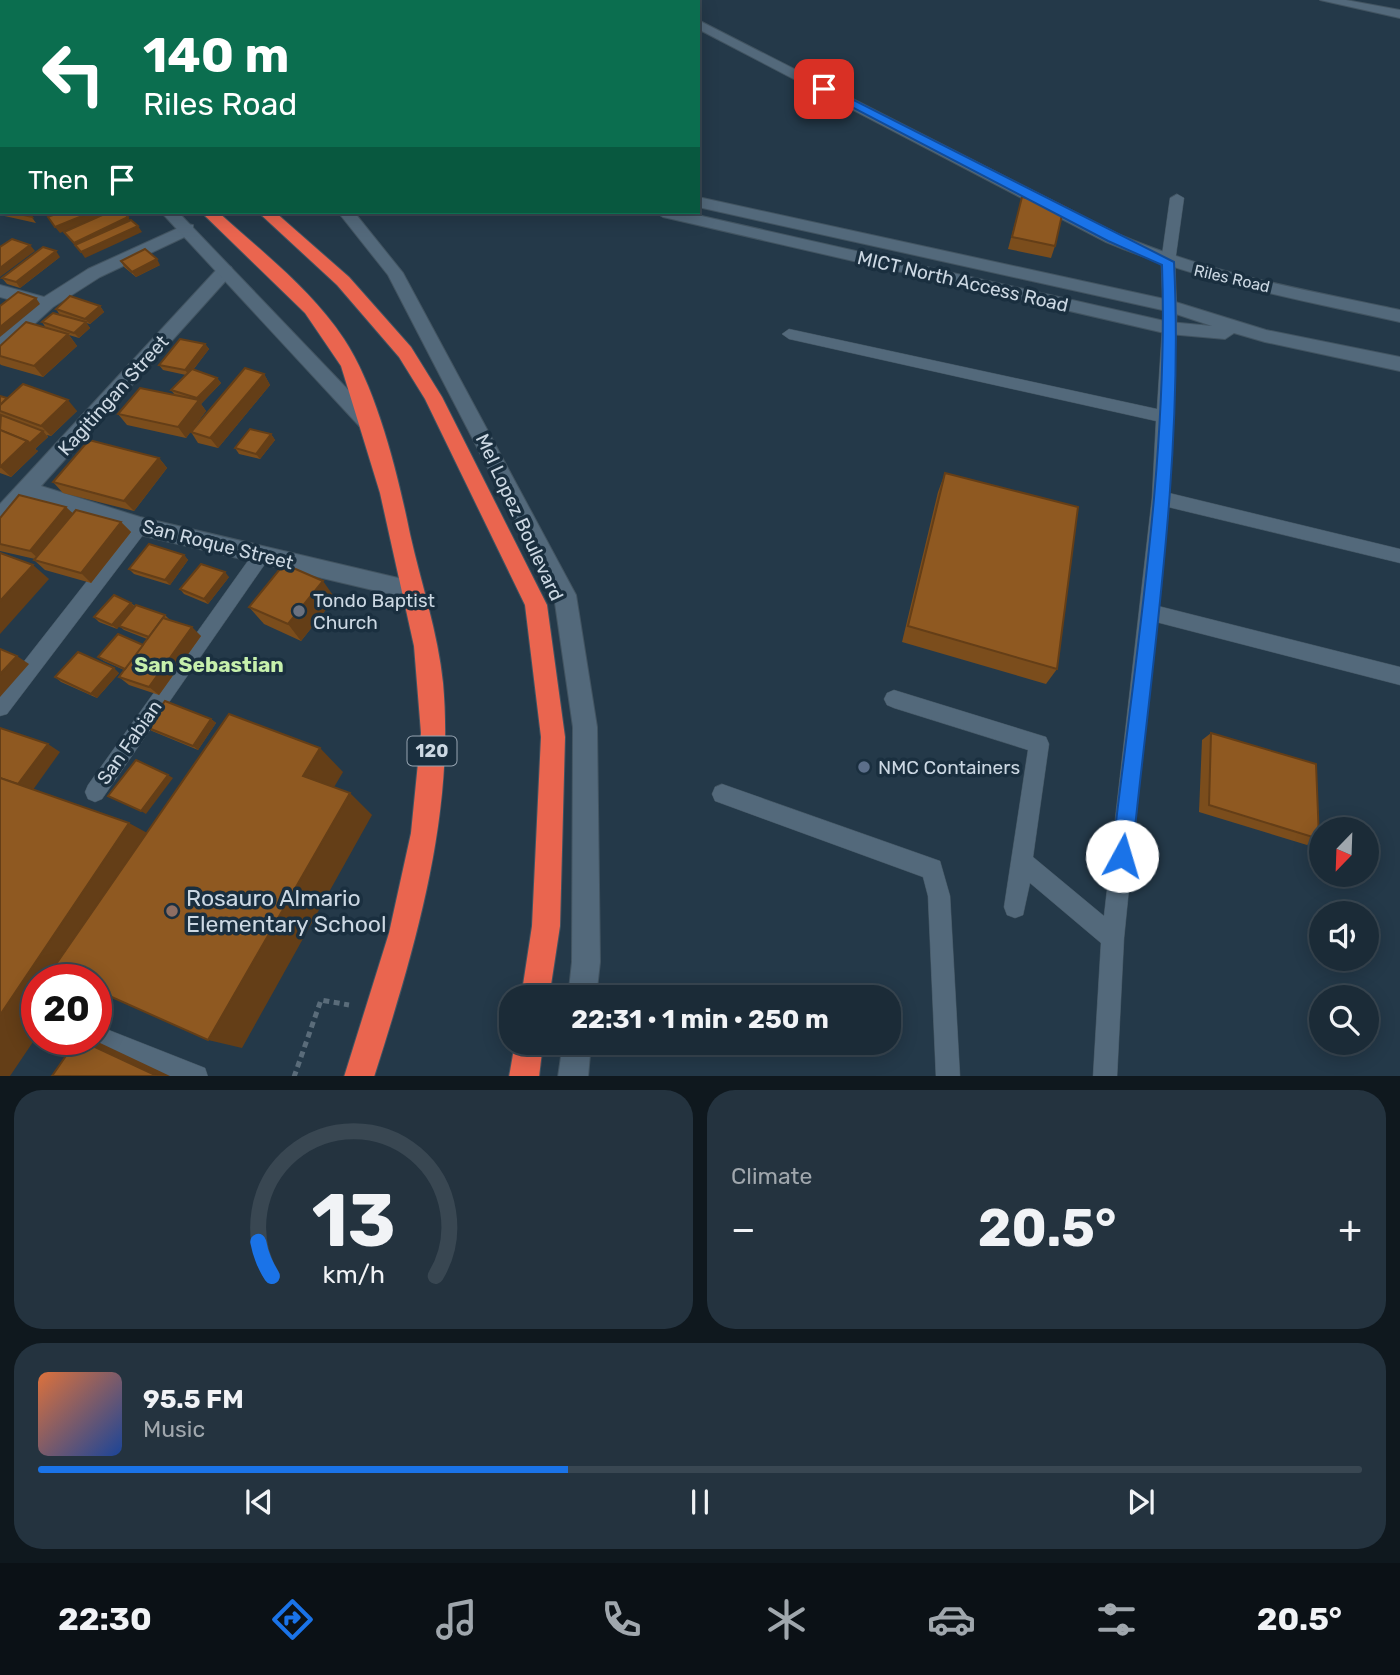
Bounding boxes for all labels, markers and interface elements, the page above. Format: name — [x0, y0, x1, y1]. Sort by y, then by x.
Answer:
text: 140 m — [143, 26, 289, 84]
icon: left — [28, 28, 119, 119]
pin — [794, 59, 854, 119]
icon: arrive — [805, 70, 843, 108]
text: Riles Road — [143, 85, 297, 123]
icon: arrive — [103, 161, 141, 199]
text: Then — [28, 165, 89, 196]
street label: MICT North Access Road — [855, 246, 1071, 317]
street label: Riles Road — [1192, 261, 1272, 296]
street label: Kagitingan Street — [53, 330, 174, 460]
street label: Mel Lopez Boulevard — [471, 430, 568, 604]
street label: San Roque Street — [140, 515, 296, 574]
place label: Tondo Baptist Church — [313, 589, 436, 634]
marker: Tondo Baptist Church — [291, 603, 307, 619]
district label: San Sebastian — [134, 652, 284, 677]
street label: San Fabian — [92, 696, 167, 789]
road number: 120 — [408, 736, 457, 766]
place label: NMC Containers — [878, 756, 1020, 779]
marker: NMC Containers — [856, 759, 872, 775]
north arrow — [1309, 817, 1379, 887]
map controls — [1309, 817, 1379, 1055]
position arrow — [1085, 819, 1159, 893]
place label: Rosauro Almario Elementary School — [186, 884, 387, 938]
button: sound — [1309, 901, 1379, 971]
marker: Rosauro Almario Elementary School — [164, 903, 180, 919]
speed limit sign: 20 — [21, 964, 112, 1055]
button: search — [1309, 985, 1379, 1055]
text: 22:31 · 1 min · 250 m — [571, 1004, 829, 1035]
text: Climate — [731, 1162, 812, 1190]
text: 13 — [311, 1178, 396, 1264]
text: 20.5° — [978, 1197, 1116, 1259]
text: − — [731, 1206, 756, 1252]
text: + — [1338, 1206, 1362, 1252]
text: km/h — [322, 1259, 385, 1288]
text: 95.5 FM — [143, 1384, 244, 1415]
text: Music — [143, 1415, 205, 1443]
icon: previous — [240, 1483, 278, 1521]
icon: pause — [681, 1483, 719, 1521]
icon: next — [1122, 1483, 1160, 1521]
icon: directions — [268, 1595, 317, 1644]
icon: music — [432, 1595, 481, 1644]
icon: phone — [597, 1595, 646, 1644]
icon: climate — [762, 1595, 811, 1644]
icon: car — [927, 1595, 976, 1644]
icon: filters — [1092, 1595, 1141, 1644]
text: 22:30 — [58, 1600, 152, 1638]
text: 20.5° — [1257, 1600, 1342, 1638]

